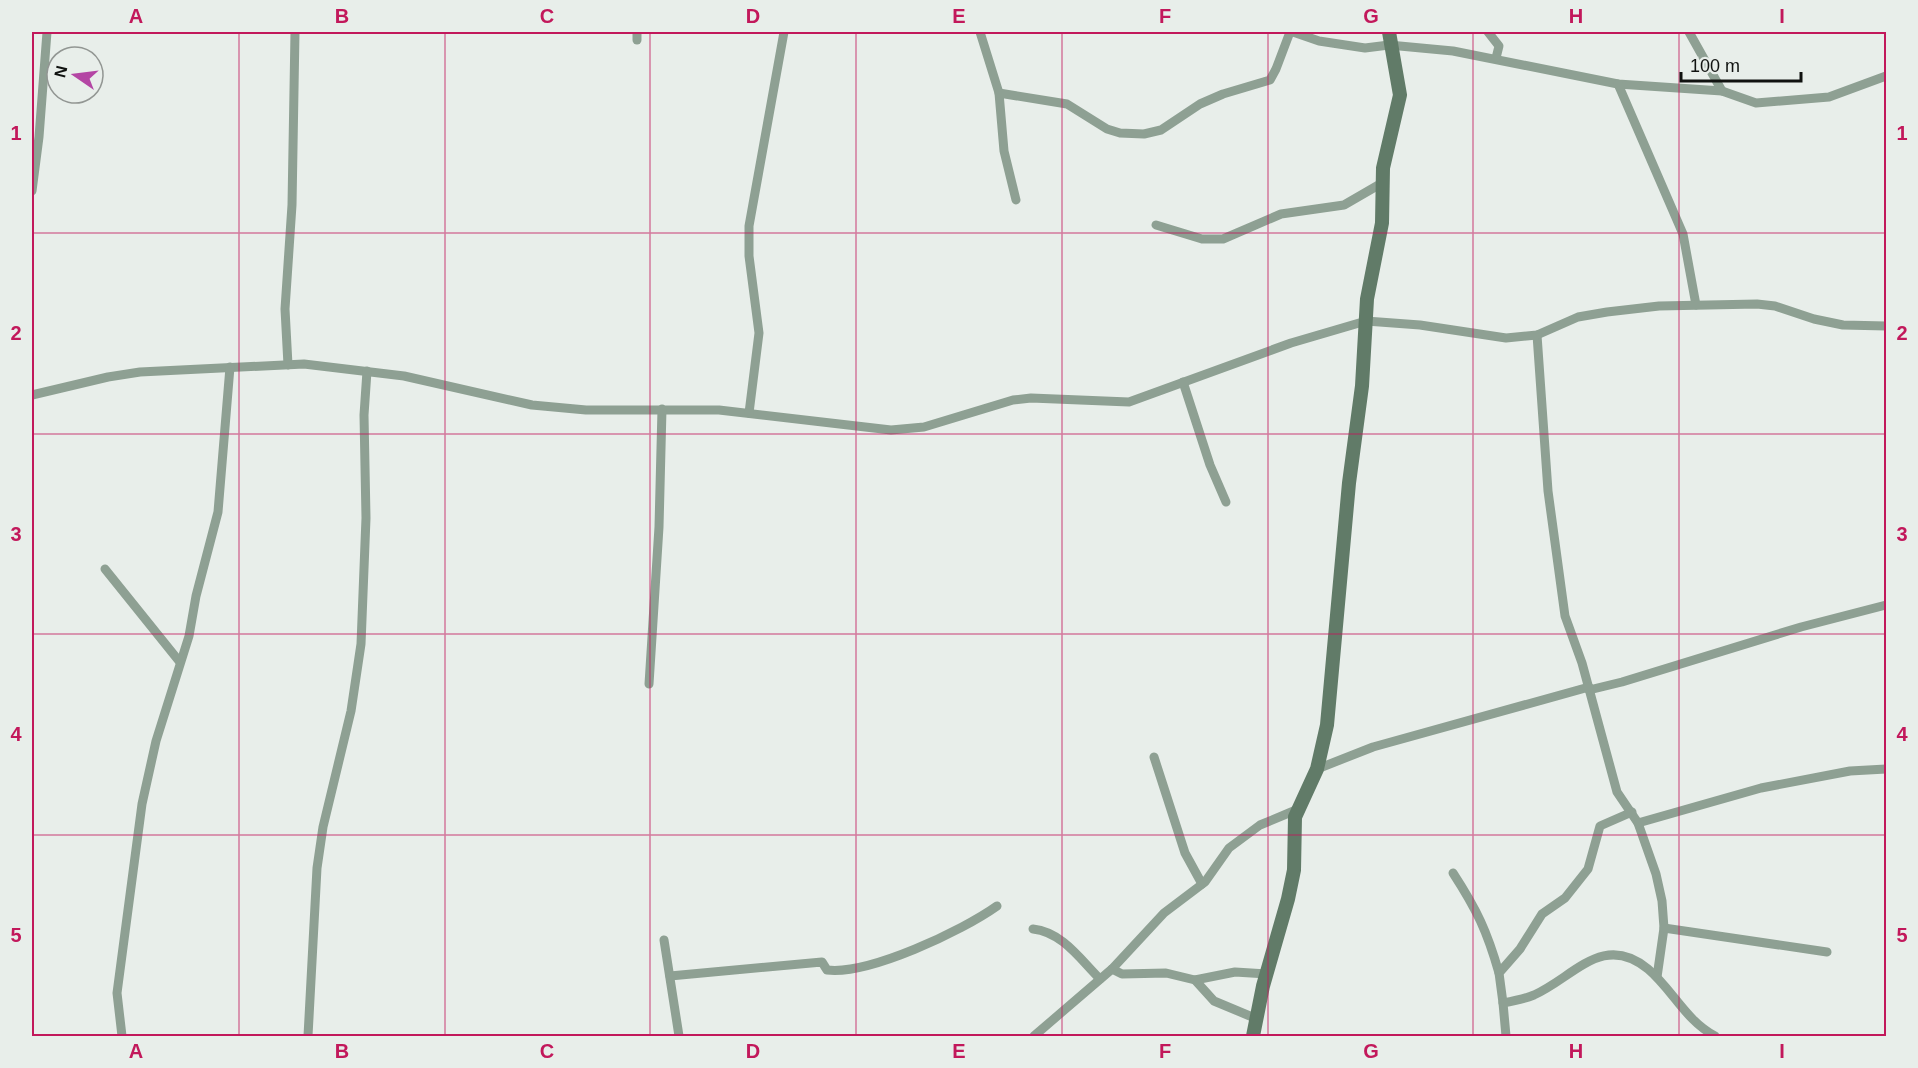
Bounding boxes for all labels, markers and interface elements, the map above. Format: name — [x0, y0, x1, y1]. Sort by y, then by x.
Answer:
text: A — [129, 5, 143, 27]
text: B — [335, 5, 349, 27]
text: C — [540, 5, 554, 27]
text: D — [746, 5, 760, 27]
text: E — [952, 5, 966, 27]
text: F — [1159, 5, 1171, 27]
text: G — [1363, 5, 1379, 27]
text: H — [1569, 5, 1583, 27]
text: I — [1779, 5, 1785, 27]
north arrow — [45, 45, 105, 105]
scale bar — [1681, 45, 1801, 83]
text: 100 m — [1690, 56, 1740, 76]
text: N — [51, 64, 71, 79]
text: 1 — [10, 122, 22, 144]
text: 1 — [1896, 122, 1908, 144]
text: 2 — [10, 322, 22, 344]
text: 2 — [1896, 322, 1908, 344]
text: 3 — [10, 523, 22, 545]
text: 3 — [1896, 523, 1908, 545]
text: 4 — [10, 723, 22, 745]
text: 4 — [1896, 723, 1908, 745]
text: 5 — [10, 924, 22, 946]
text: 5 — [1896, 924, 1908, 946]
text: A — [129, 1040, 143, 1062]
text: B — [335, 1040, 349, 1062]
text: C — [540, 1040, 554, 1062]
text: D — [746, 1040, 760, 1062]
text: E — [952, 1040, 966, 1062]
text: F — [1159, 1040, 1171, 1062]
text: G — [1363, 1040, 1379, 1062]
text: H — [1569, 1040, 1583, 1062]
text: I — [1779, 1040, 1785, 1062]

